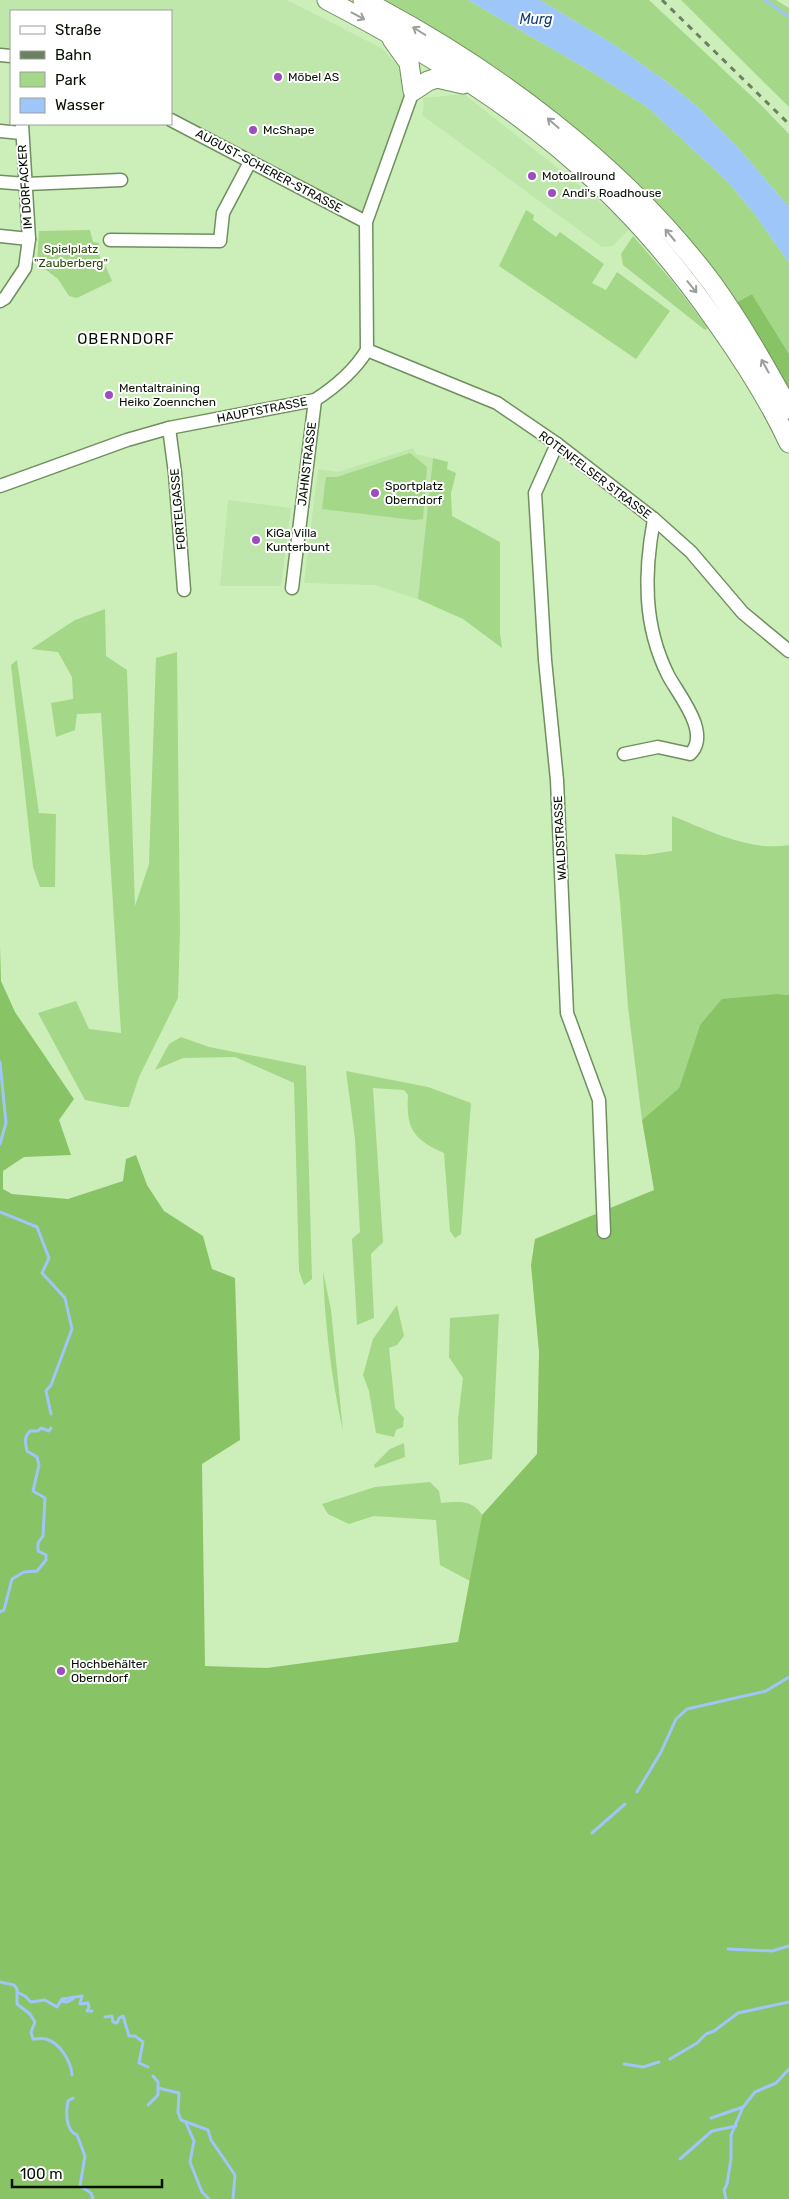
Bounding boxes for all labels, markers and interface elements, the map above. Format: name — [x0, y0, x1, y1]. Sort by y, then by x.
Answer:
legend — [10, 10, 172, 125]
one-way arrow — [350, 11, 365, 21]
water label: Murg — [519, 11, 553, 28]
text: Straße — [55, 21, 101, 39]
one-way arrow — [412, 26, 426, 36]
text: Bahn — [55, 46, 92, 64]
place label: Möbel AS — [288, 70, 339, 84]
text: Park — [55, 71, 86, 89]
marker: Möbel AS — [272, 71, 284, 83]
text: Wasser — [55, 96, 105, 114]
one-way arrow — [546, 117, 559, 128]
place label: McShape — [263, 123, 315, 137]
marker: McShape — [247, 124, 259, 136]
street label: AUGUST-SCHERER-STRASSE — [193, 126, 345, 216]
street label: IM DORFACKER — [15, 144, 35, 230]
place label: Motoallround — [542, 169, 615, 183]
marker: Motoallround — [526, 170, 538, 182]
place label: Andi's Roadhouse — [562, 186, 662, 200]
marker: Andi's Roadhouse — [546, 187, 558, 199]
one-way arrow — [665, 228, 676, 241]
park label: Spielplatz "Zauberberg" — [34, 242, 108, 270]
one-way arrow — [686, 281, 697, 294]
district label: OBERNDORF — [77, 330, 175, 348]
one-way arrow — [760, 359, 770, 374]
place label: Mentaltraining Heiko Zoennchen — [119, 381, 216, 409]
marker: Mentaltraining Heiko Zoennchen — [103, 389, 115, 401]
street label: HAUPTSTRASSE — [216, 394, 308, 426]
street label: JAHNSTRASSE — [295, 421, 319, 507]
street label: ROTENFELSER STRASSE — [536, 428, 654, 522]
street label: FORTELGASSE — [167, 468, 189, 550]
place label: Sportplatz Oberndorf — [385, 479, 443, 507]
marker: Sportplatz Oberndorf — [369, 487, 381, 499]
place label: KiGa Villa Kunterbunt — [266, 526, 330, 554]
marker: KiGa Villa Kunterbunt — [250, 534, 262, 546]
street label: WALDSTRASSE — [551, 795, 569, 881]
place label: Hochbehälter Oberndorf — [71, 1657, 148, 1685]
marker: Hochbehälter Oberndorf — [55, 1665, 67, 1677]
scale bar — [12, 2156, 162, 2188]
text: 100 m — [20, 2165, 62, 2183]

